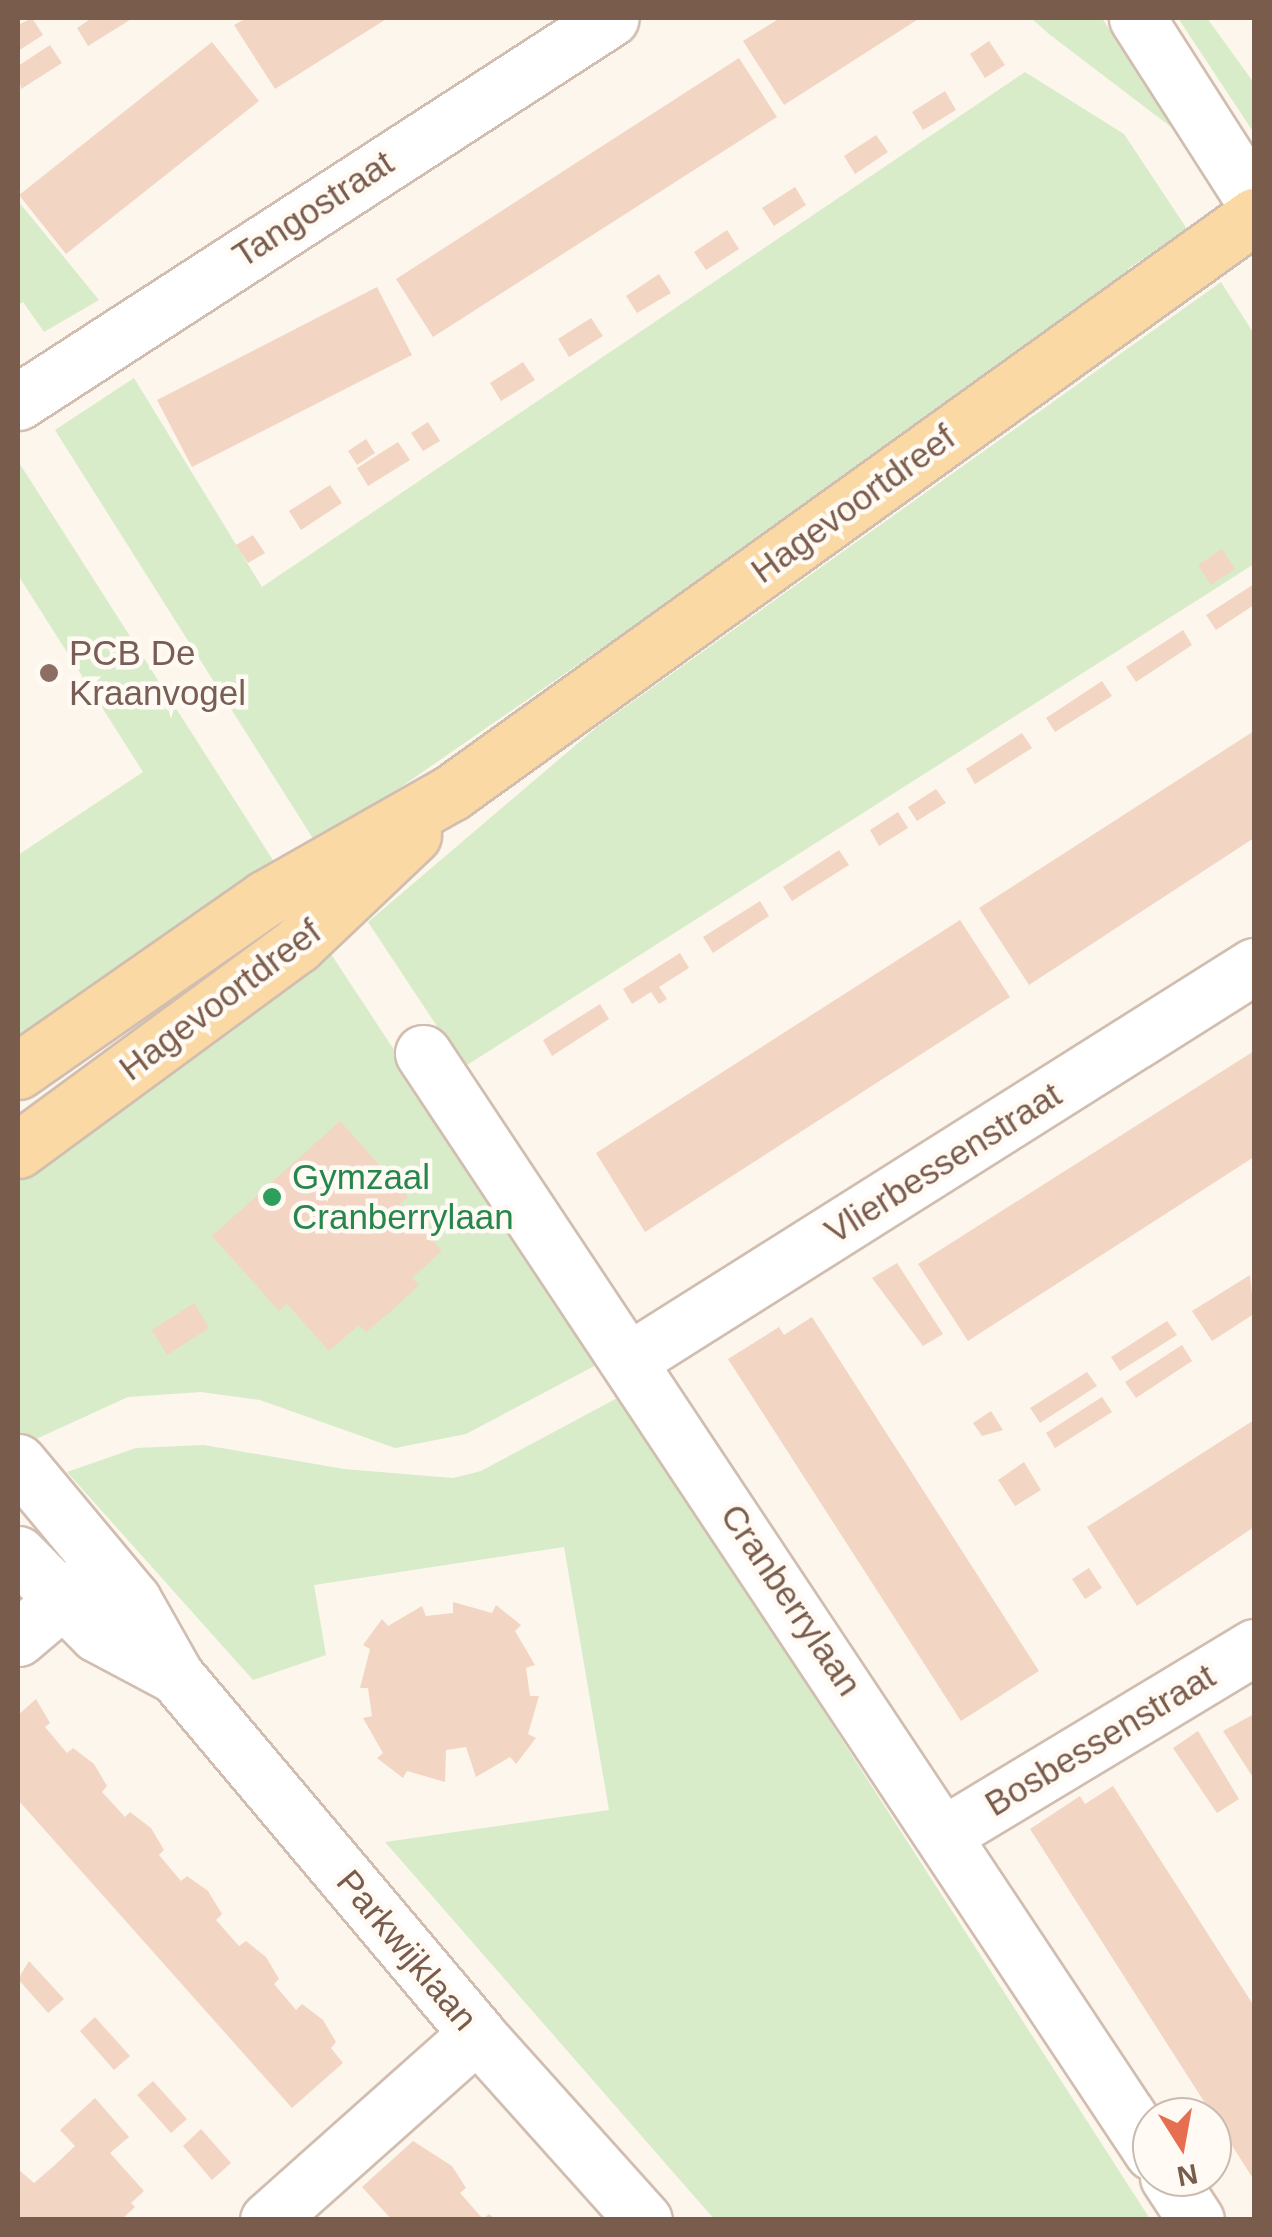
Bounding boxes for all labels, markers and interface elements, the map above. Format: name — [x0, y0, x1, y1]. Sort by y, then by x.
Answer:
street label: Tangostraat — [225, 142, 401, 276]
street label: Hagevoortdreef — [743, 416, 963, 592]
place label: PCB De Kraanvogel — [69, 632, 246, 714]
marker: PCB De Kraanvogel — [38, 662, 60, 684]
street label: Hagevoortdreef — [111, 911, 329, 1089]
street label: Vlierbessenstraat — [817, 1074, 1069, 1252]
place label: Gymzaal Cranberrylaan — [292, 1156, 514, 1238]
marker: Gymzaal Cranberrylaan — [261, 1186, 283, 1208]
street label: Cranberrylaan — [712, 1496, 870, 1704]
street label: Bosbessenstraat — [977, 1655, 1223, 1825]
street label: Parkwijklaan — [328, 1861, 486, 2039]
north arrow — [1132, 2097, 1232, 2197]
text: N — [1175, 2158, 1200, 2192]

